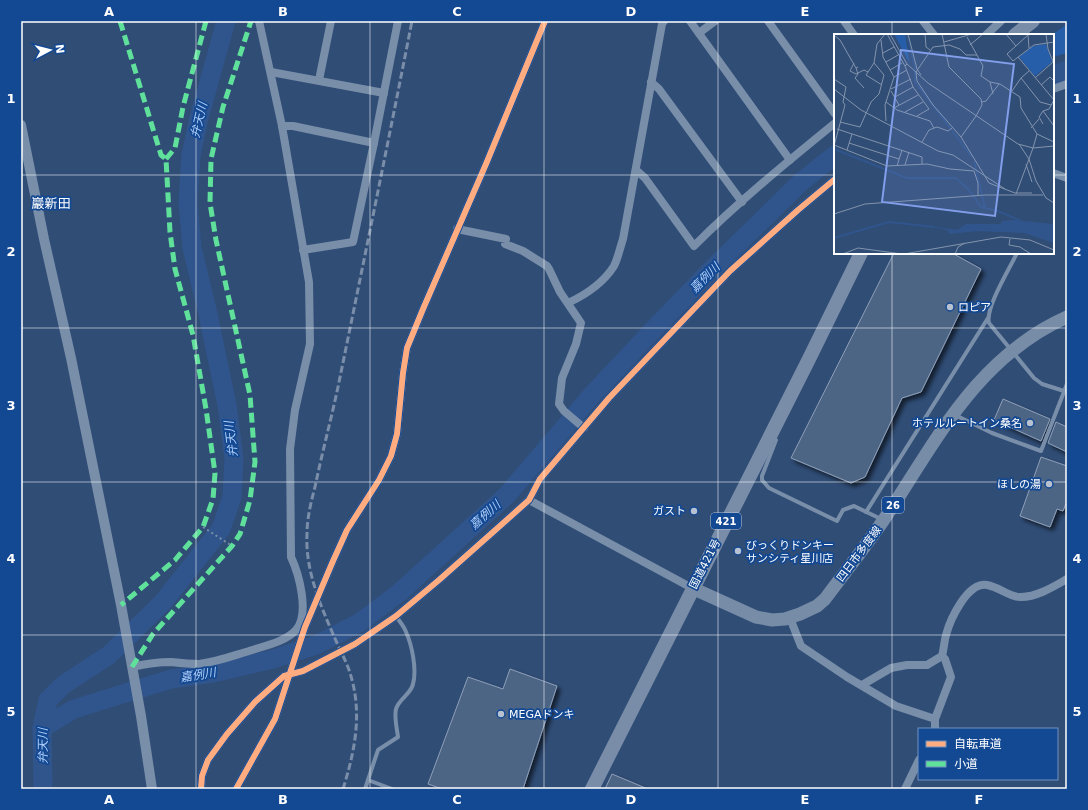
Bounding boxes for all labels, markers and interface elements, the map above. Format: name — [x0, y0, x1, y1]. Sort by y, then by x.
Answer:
text: A — [104, 4, 114, 19]
text: B — [278, 4, 288, 19]
text: C — [452, 4, 462, 19]
text: D — [626, 4, 637, 19]
text: E — [801, 4, 809, 19]
text: F — [975, 4, 983, 19]
north arrow — [30, 30, 70, 70]
inset map — [834, 34, 1054, 254]
text: N — [52, 43, 66, 54]
text: 1 — [6, 91, 16, 106]
text: 1 — [1072, 91, 1082, 106]
water label: 弁天川 — [188, 99, 210, 139]
district label: 巖新田 — [31, 196, 71, 211]
text: 2 — [6, 244, 16, 259]
text: 2 — [1072, 244, 1082, 259]
water label: 嘉例川 — [687, 259, 724, 296]
place label: ロピア — [958, 301, 991, 314]
marker: ロピア — [945, 302, 955, 312]
text: 3 — [6, 398, 16, 413]
text: 3 — [1072, 398, 1082, 413]
place label: ホテルルートイン桑名 — [912, 417, 1022, 430]
water label: 弁天川 — [222, 418, 240, 458]
marker: ホテルルートイン桑名 — [1025, 418, 1035, 428]
place label: ほしの湯 — [997, 478, 1041, 491]
marker: ほしの湯 — [1044, 479, 1054, 489]
water label: 嘉例川 — [467, 496, 505, 532]
road number: 26 — [882, 497, 904, 513]
place label: ガスト — [653, 505, 686, 518]
marker: ガスト — [689, 506, 699, 516]
road number: 421 — [711, 513, 741, 529]
street label: 四日市多度線 — [834, 524, 884, 584]
street label: 国道421号 — [687, 537, 723, 591]
place label: びっくりドンキー サンシティ星川店 — [746, 539, 834, 565]
marker: びっくりドンキー サンシティ星川店 — [733, 546, 743, 556]
text: 4 — [6, 551, 16, 566]
text: 4 — [1072, 551, 1082, 566]
water label: 嘉例川 — [179, 665, 219, 685]
text: 5 — [6, 704, 16, 719]
text: 5 — [1072, 704, 1082, 719]
place label: MEGAドンキ — [509, 708, 575, 721]
marker: MEGAドンキ — [496, 709, 506, 719]
water label: 弁天川 — [36, 726, 50, 764]
legend — [918, 728, 1058, 780]
text: 自転車道 — [954, 737, 1002, 751]
text: 小道 — [954, 757, 978, 771]
text: A — [104, 792, 114, 807]
text: B — [278, 792, 288, 807]
text: C — [452, 792, 462, 807]
text: D — [626, 792, 637, 807]
text: E — [801, 792, 809, 807]
text: F — [975, 792, 983, 807]

